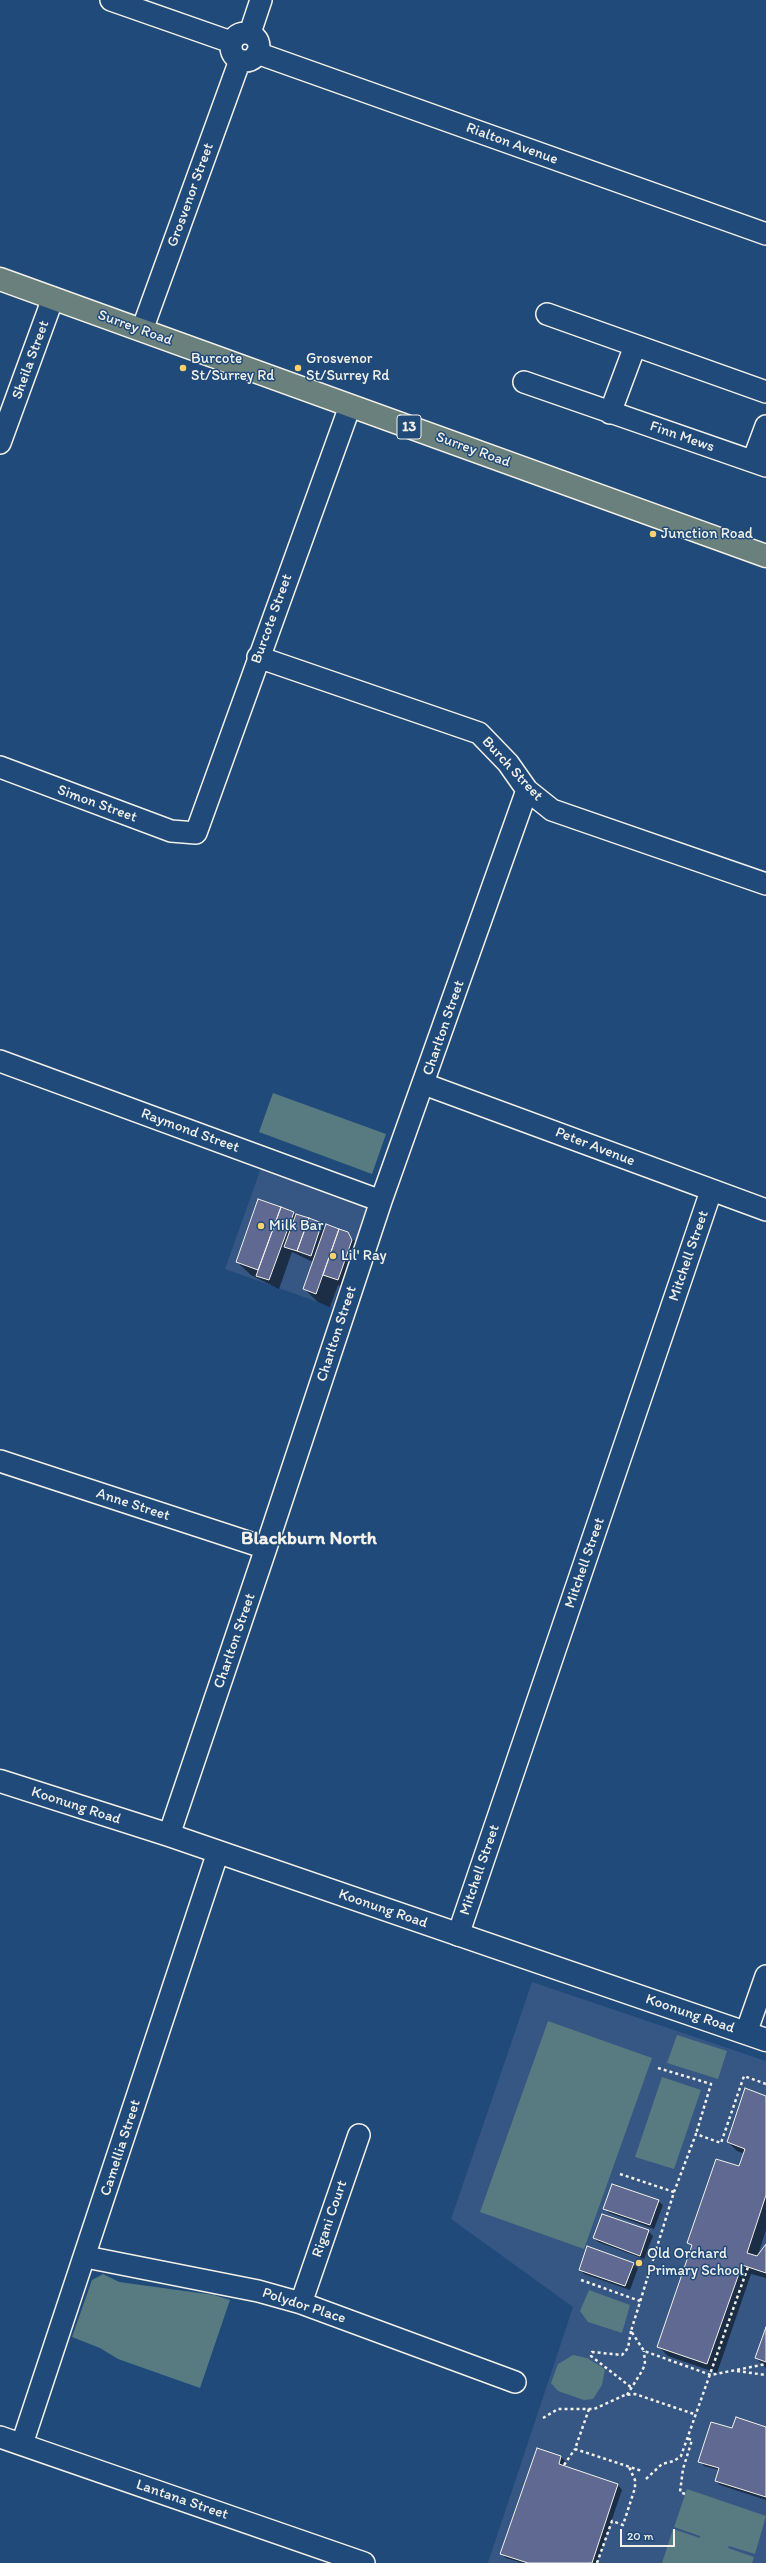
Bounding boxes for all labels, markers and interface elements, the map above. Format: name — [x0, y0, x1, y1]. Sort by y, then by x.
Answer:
street label: Rialton Avenue — [464, 119, 560, 169]
street label: Grosvenor Street — [164, 140, 218, 250]
street label: Surrey Road — [95, 306, 175, 350]
street label: Sheila Street — [8, 318, 54, 402]
place label: Burcote St/Surrey Rd — [191, 350, 275, 385]
place label: Grosvenor St/Surrey Rd — [306, 350, 390, 385]
marker: Burcote St/Surrey Rd — [178, 363, 188, 373]
marker: Grosvenor St/Surrey Rd — [293, 363, 303, 373]
road number: 13 — [397, 415, 421, 439]
street label: Finn Mews — [647, 418, 717, 456]
street label: Surrey Road — [433, 428, 513, 472]
place label: Junction Road — [661, 525, 753, 543]
marker: Junction Road — [648, 529, 658, 539]
street label: Burcote Street — [247, 572, 297, 666]
street label: Burch Street — [478, 733, 546, 805]
street label: Simon Street — [55, 781, 139, 827]
street label: Charlton Street — [419, 978, 469, 1078]
street label: Raymond Street — [138, 1105, 242, 1157]
street label: Peter Avenue — [553, 1124, 637, 1170]
street label: Mitchell Street — [665, 1208, 713, 1304]
place label: Milk Bar — [269, 1217, 323, 1235]
marker: Milk Bar — [256, 1221, 266, 1231]
place label: Lil' Ray — [341, 1247, 387, 1265]
marker: Lil' Ray — [328, 1251, 338, 1261]
street label: Charlton Street — [313, 1284, 361, 1384]
street label: Anne Street — [94, 1485, 172, 1525]
street label: Mitchell Street — [561, 1515, 609, 1611]
district label: Blackburn North — [241, 1528, 377, 1550]
street label: Charlton Street — [210, 1591, 260, 1691]
street label: Koonung Road — [29, 1783, 123, 1829]
street label: Mitchell Street — [456, 1822, 504, 1918]
street label: Koonung Road — [336, 1885, 430, 1933]
street label: Koonung Road — [643, 1990, 737, 2038]
street label: Camellia Street — [97, 2098, 145, 2198]
street label: Rigani Court — [308, 2178, 352, 2260]
place label: Old Orchard Primary School — [647, 2245, 744, 2280]
marker: Old Orchard Primary School — [634, 2258, 644, 2268]
street label: Polydor Place — [260, 2284, 348, 2328]
street label: Lantana Street — [134, 2476, 230, 2524]
scale bar — [622, 2521, 677, 2547]
text: 20 m — [627, 2529, 654, 2543]

